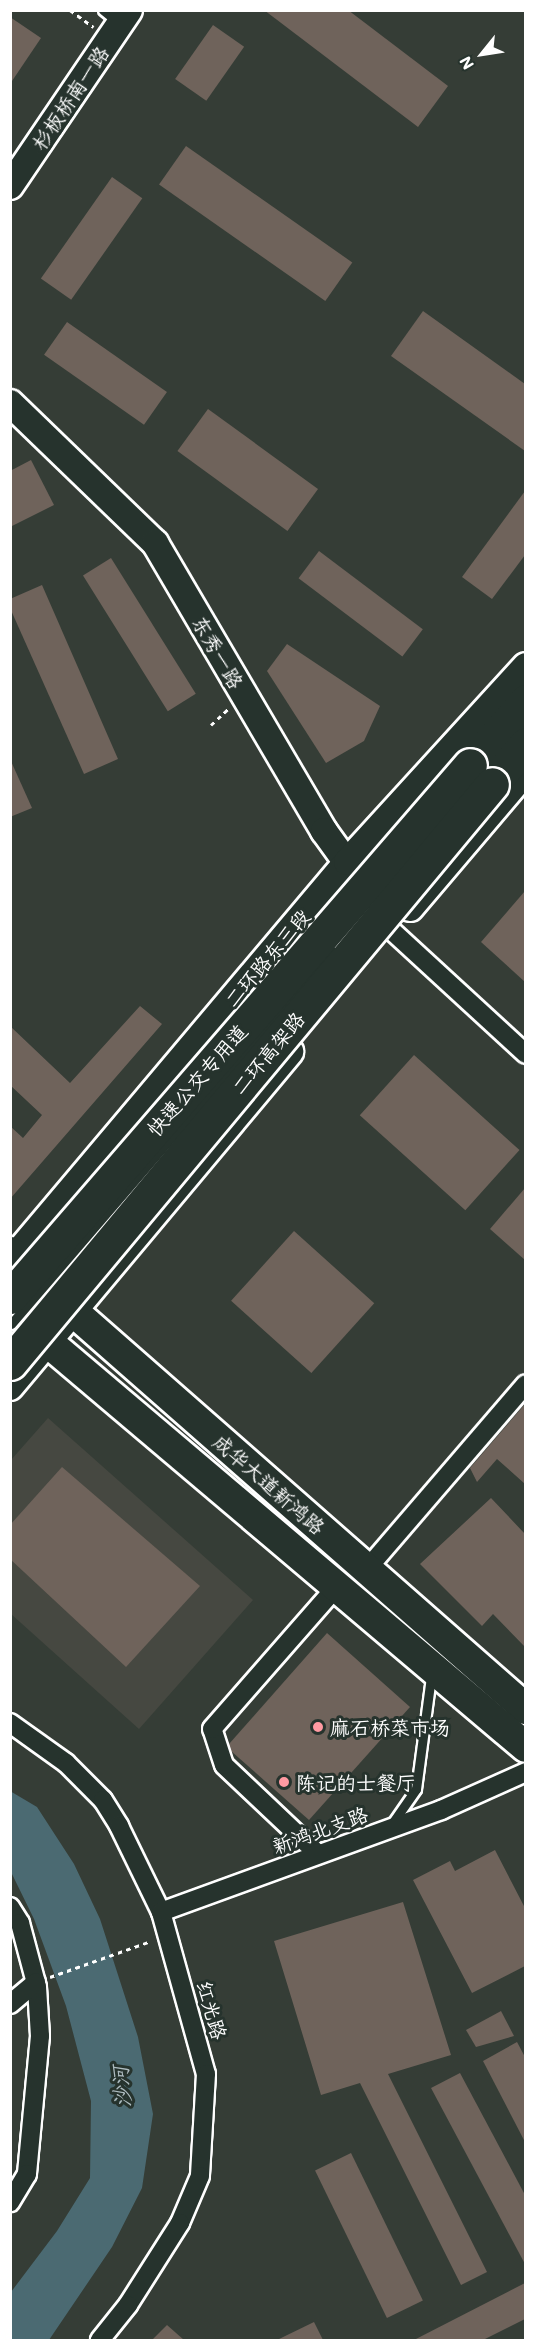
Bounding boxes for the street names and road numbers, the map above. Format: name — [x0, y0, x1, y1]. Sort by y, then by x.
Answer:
street label: 杉板桥南一路 — [27, 42, 113, 154]
street label: 东秀一路 — [188, 611, 248, 693]
street label: 二环路东三段 — [219, 904, 315, 1012]
street label: 二环高架路 — [227, 1007, 309, 1099]
street label: 快速公交专用道 — [142, 1019, 252, 1141]
street label: 成华大道新鸿路 — [208, 1429, 330, 1539]
street label: 新鸿北支路 — [269, 1802, 371, 1858]
street label: 红光路 — [192, 1978, 232, 2042]

